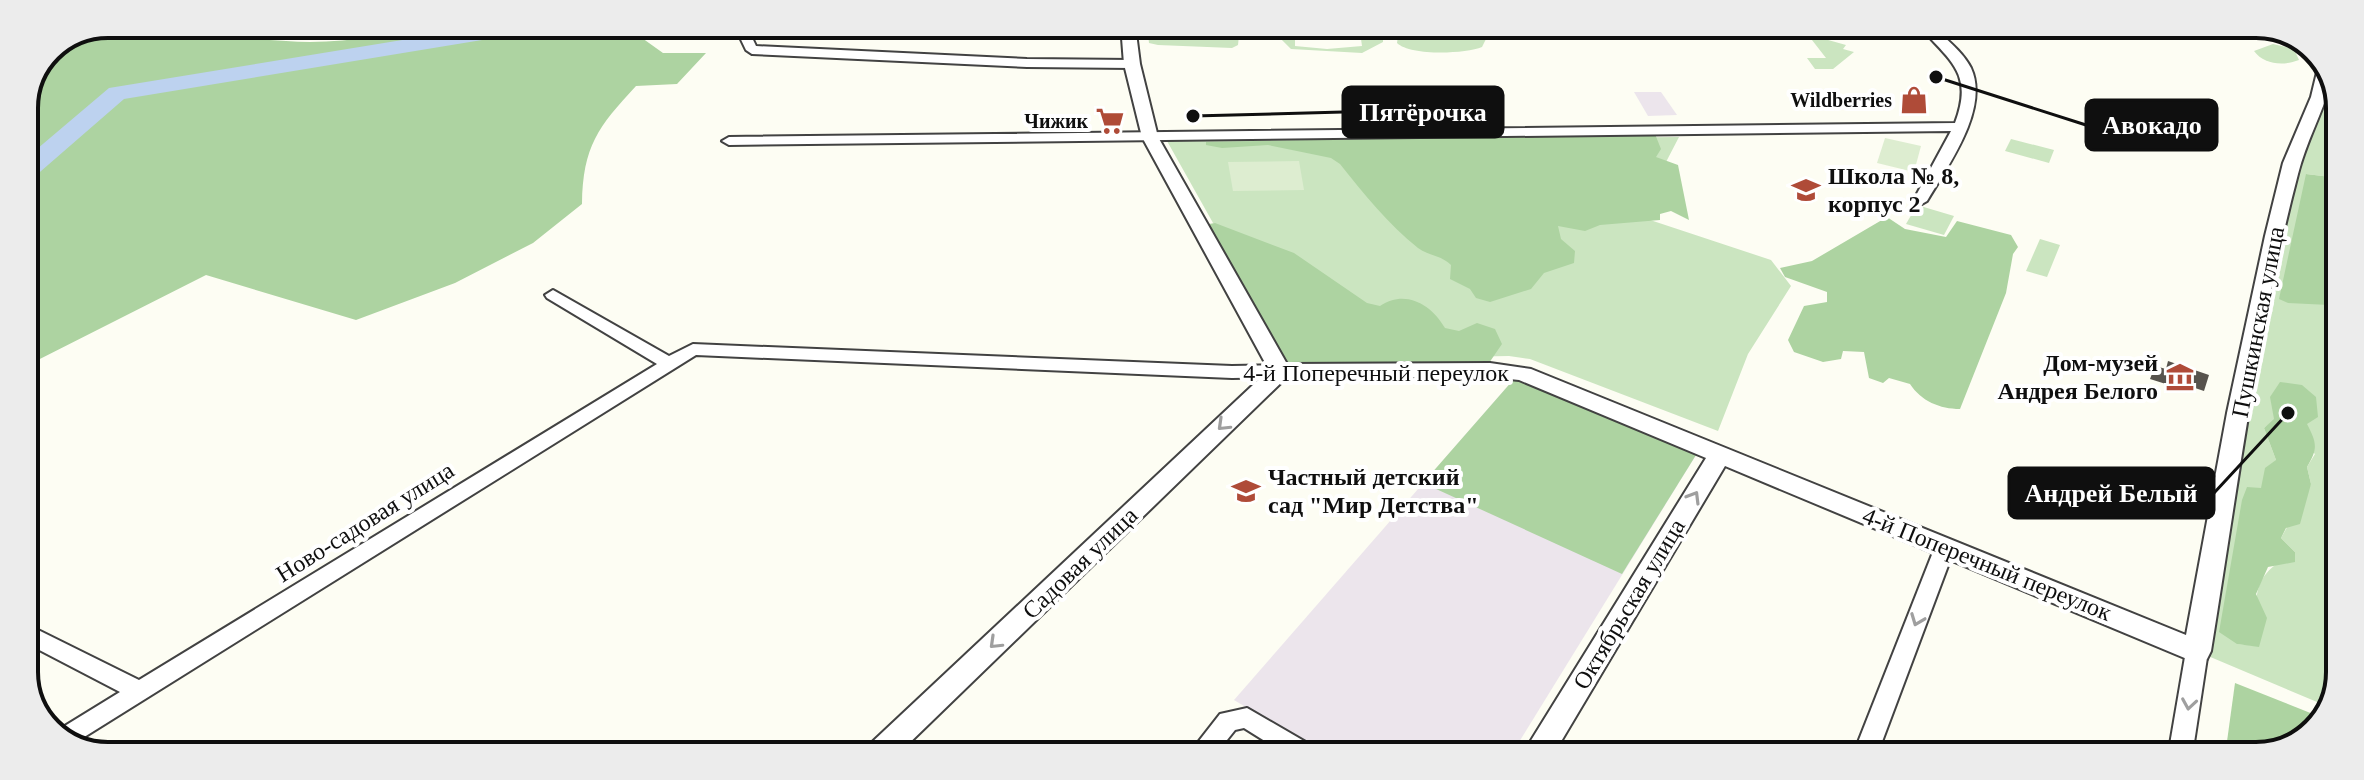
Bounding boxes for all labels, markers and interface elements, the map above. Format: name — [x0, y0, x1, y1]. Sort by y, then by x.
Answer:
shop icon: Wildberries — [1899, 85, 1929, 115]
callout: Пятёрочка — [1343, 87, 1503, 137]
place label: Wildberries — [1790, 89, 1892, 111]
text: Пятёрочка — [1359, 98, 1487, 127]
callout: Авокадо — [2086, 100, 2217, 150]
supermarket icon: Чижик — [1095, 106, 1125, 136]
place label: Чижик — [1024, 110, 1088, 132]
text: Авокадо — [2102, 111, 2202, 140]
place label: Школа № 8, корпус 2 — [1828, 163, 1959, 217]
school or university icon: Школа № 8, корпус 2 — [1791, 175, 1821, 205]
street label: Пушкинская улица — [2227, 224, 2289, 420]
place label: Дом-музей Андрея Белого — [1997, 350, 2158, 404]
street label: 4-й Поперечный переулок — [1243, 360, 1509, 386]
museum icon: Дом-музей Андрея Белого — [2165, 362, 2195, 392]
one-way arrow — [1218, 415, 1232, 430]
street label: Ново-садовая улица — [271, 457, 459, 587]
place label: Частный детский сад "Мир Детства" — [1268, 464, 1479, 518]
callout: Андрей Белый — [2009, 468, 2214, 518]
school or university icon: Частный детский сад "Мир Детства" — [1231, 476, 1261, 506]
text: Андрей Белый — [2025, 479, 2198, 508]
one-way arrow — [1684, 491, 1700, 506]
street label: Садовая улица — [1017, 502, 1143, 624]
street label: 4-й Поперечный переулок — [1859, 502, 2115, 626]
street label: Октябрьская улица — [1568, 514, 1690, 694]
one-way arrow — [1910, 612, 1927, 626]
one-way arrow — [990, 634, 1004, 649]
one-way arrow — [2181, 697, 2198, 710]

